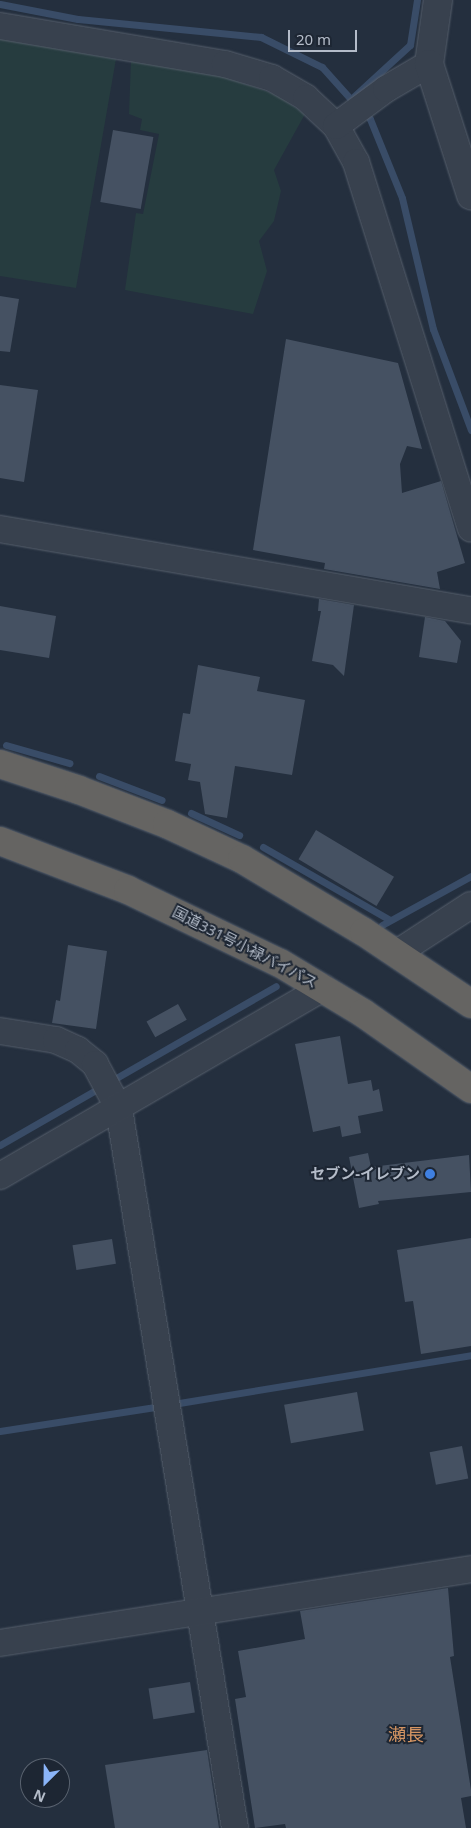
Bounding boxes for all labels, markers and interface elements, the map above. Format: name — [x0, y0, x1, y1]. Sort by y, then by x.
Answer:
scale bar — [291, 20, 360, 52]
text: 20 m — [296, 29, 331, 49]
street label: 国道331号小禄バイパス — [169, 902, 321, 992]
place label: セブン-イレブン — [310, 1165, 420, 1183]
marker: セブン-イレブン — [424, 1168, 436, 1180]
district label: 瀬長 — [388, 1723, 424, 1745]
north arrow — [20, 1758, 70, 1808]
text: N — [30, 1785, 48, 1807]

